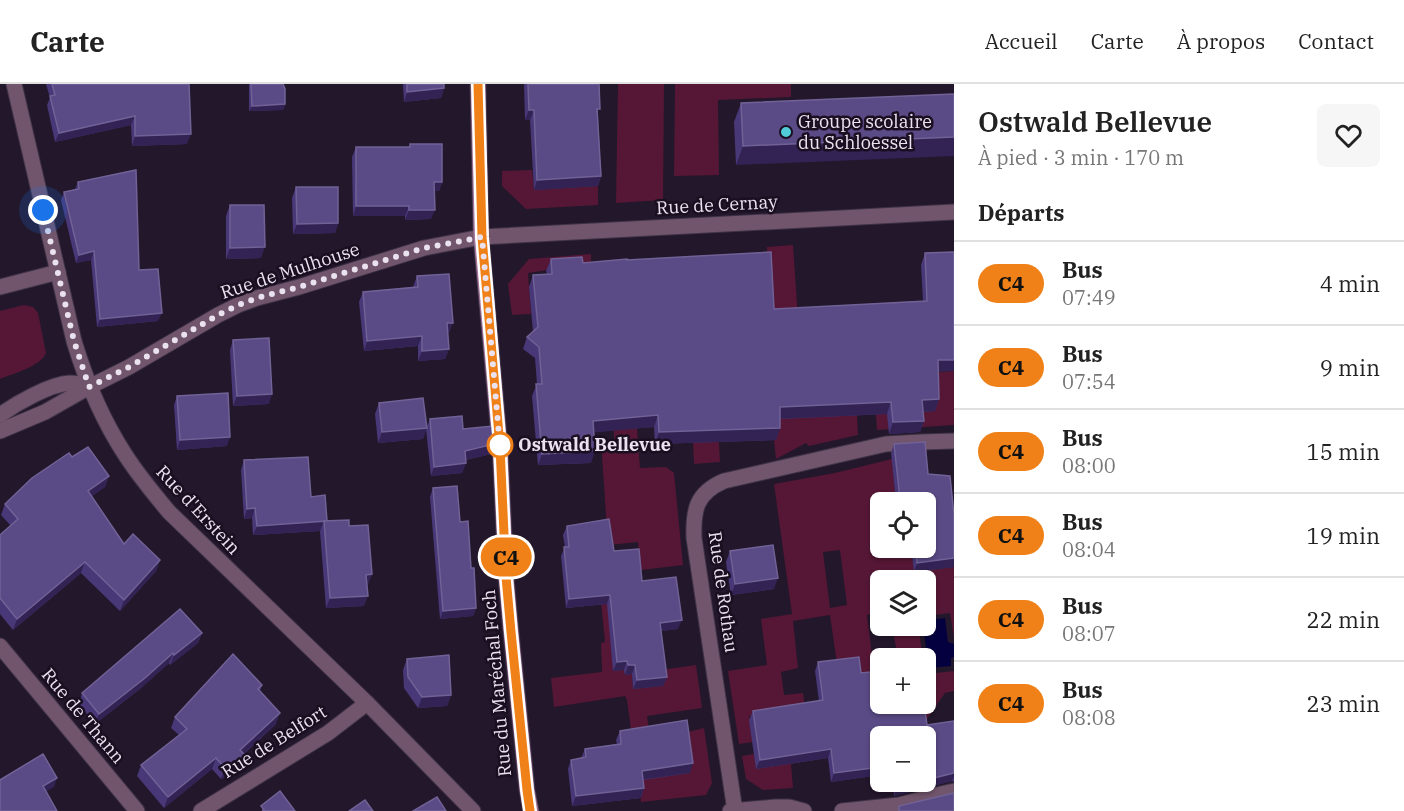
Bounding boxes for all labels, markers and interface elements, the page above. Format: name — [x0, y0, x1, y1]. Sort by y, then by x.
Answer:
text: Carte — [30, 23, 105, 60]
text: Accueil — [985, 27, 1058, 55]
text: Carte — [1091, 27, 1144, 55]
text: À propos — [1177, 27, 1265, 55]
text: Contact — [1298, 27, 1374, 55]
text: Ostwald Bellevue — [978, 103, 1212, 140]
button: heart — [1317, 104, 1380, 167]
place label: Groupe scolaire du Schloessel — [798, 110, 932, 154]
marker: Groupe scolaire du Schloessel — [779, 125, 793, 139]
text: À pied · 3 min · 170 m — [978, 144, 1184, 171]
street label: Rue de Cernay — [656, 190, 779, 219]
your location — [28, 195, 58, 225]
text: Départs — [978, 198, 1064, 227]
street label: Rue de Mulhouse — [217, 237, 362, 304]
text: Bus — [1062, 255, 1103, 284]
text: C4 — [998, 269, 1024, 297]
text: 4 min — [1320, 269, 1380, 298]
text: 07:49 — [1062, 284, 1116, 311]
text: Bus — [1062, 339, 1103, 368]
text: C4 — [998, 353, 1024, 381]
text: 9 min — [1320, 353, 1380, 382]
text: 07:54 — [1062, 368, 1116, 395]
text: Bus — [1062, 423, 1103, 452]
marker: Ostwald Bellevue — [487, 432, 513, 458]
place label: Ostwald Bellevue — [518, 433, 671, 456]
text: C4 — [998, 437, 1024, 465]
text: 15 min — [1307, 437, 1380, 466]
text: 08:00 — [1062, 452, 1116, 479]
street label: Rue d'Erstein — [151, 460, 246, 559]
map controls — [870, 492, 936, 792]
button: locate — [870, 492, 936, 558]
text: Bus — [1062, 507, 1103, 536]
text: C4 — [998, 521, 1024, 549]
text: 19 min — [1307, 521, 1380, 550]
street label: Rue de Rothau — [704, 530, 743, 654]
text: 08:04 — [1062, 536, 1116, 563]
line badge: C4 — [479, 538, 533, 576]
text: C4 — [493, 543, 519, 571]
button: layers — [870, 570, 936, 636]
street label: Rue du Maréchal Foch — [477, 589, 516, 778]
text: Bus — [1062, 591, 1103, 620]
text: C4 — [998, 605, 1024, 633]
text: 22 min — [1307, 605, 1380, 634]
text: 08:07 — [1062, 620, 1116, 647]
button: + — [870, 648, 936, 714]
street label: Rue de Thann — [37, 663, 130, 768]
text: Bus — [1062, 675, 1103, 704]
text: C4 — [998, 689, 1024, 717]
text: 23 min — [1307, 689, 1380, 718]
street label: Rue de Belfort — [217, 700, 331, 783]
text: 08:08 — [1062, 704, 1116, 731]
button: − — [870, 726, 936, 792]

